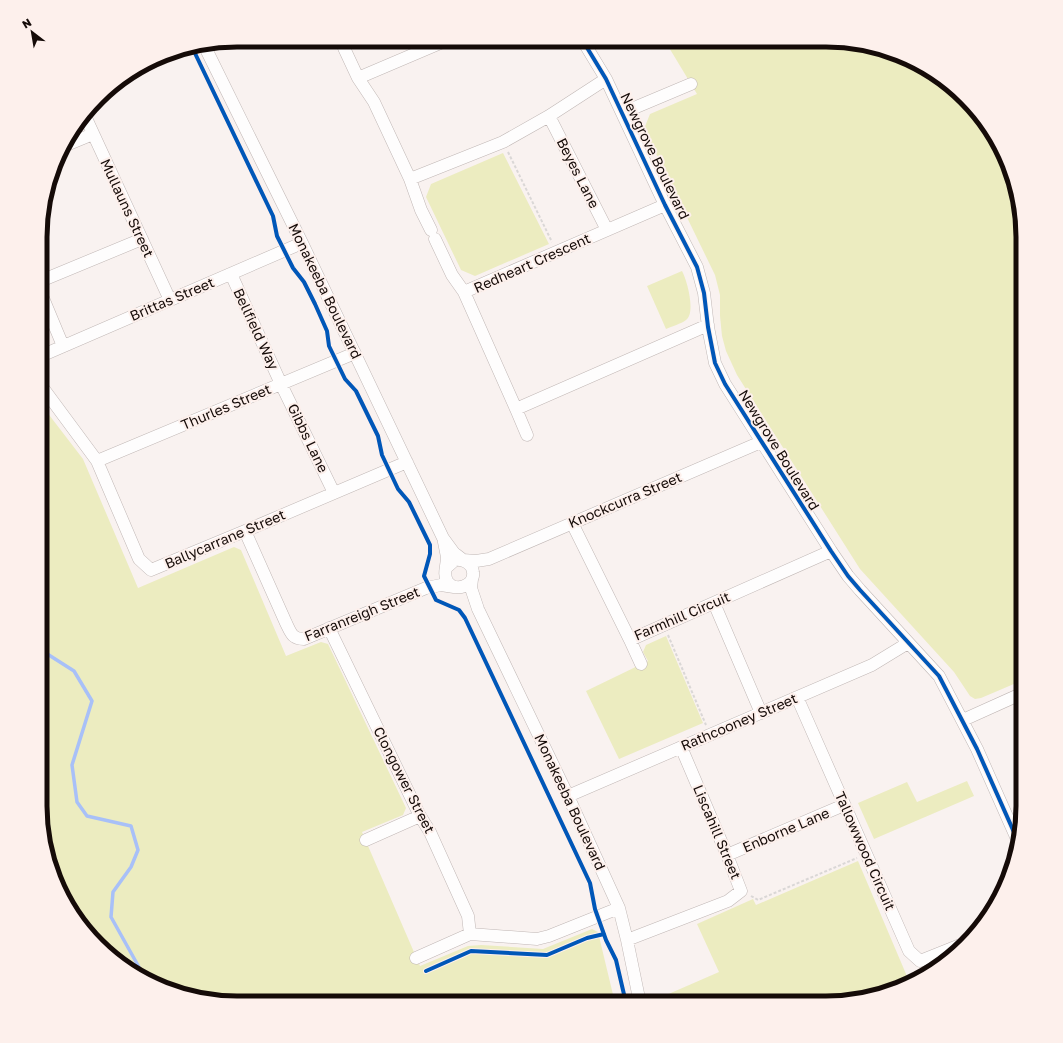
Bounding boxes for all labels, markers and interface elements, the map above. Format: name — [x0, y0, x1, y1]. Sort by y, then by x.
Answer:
north arrow — [12, 12, 52, 52]
text: N — [20, 15, 34, 31]
street label: Newgrove Boulevard — [617, 90, 694, 222]
street label: Beyes Lane — [553, 135, 603, 211]
street label: Mullauns Street — [97, 156, 158, 260]
street label: Monakeeba Boulevard — [285, 220, 366, 361]
street label: Redheart Crescent — [471, 229, 593, 296]
street label: Brittas Street — [127, 273, 217, 324]
street label: Bellfield Way — [230, 285, 283, 372]
street label: Thurles Street — [178, 380, 273, 433]
street label: Newgrove Boulevard — [735, 386, 823, 513]
street label: Gibbs Lane — [284, 401, 332, 475]
street label: Knockcurra Street — [565, 468, 684, 531]
street label: Ballycarrane Street — [162, 505, 288, 572]
street label: Farranreigh Street — [302, 583, 422, 644]
street label: Farmhill Circuit — [631, 588, 732, 643]
street label: Rathcooney Street — [678, 689, 800, 754]
street label: Clongower Street — [370, 724, 439, 836]
street label: Monakeeba Boulevard — [531, 731, 610, 873]
street label: Liscahill Street — [690, 782, 745, 882]
street label: Tallowwood Circuit — [832, 789, 899, 913]
street label: Enborne Lane — [740, 804, 832, 855]

